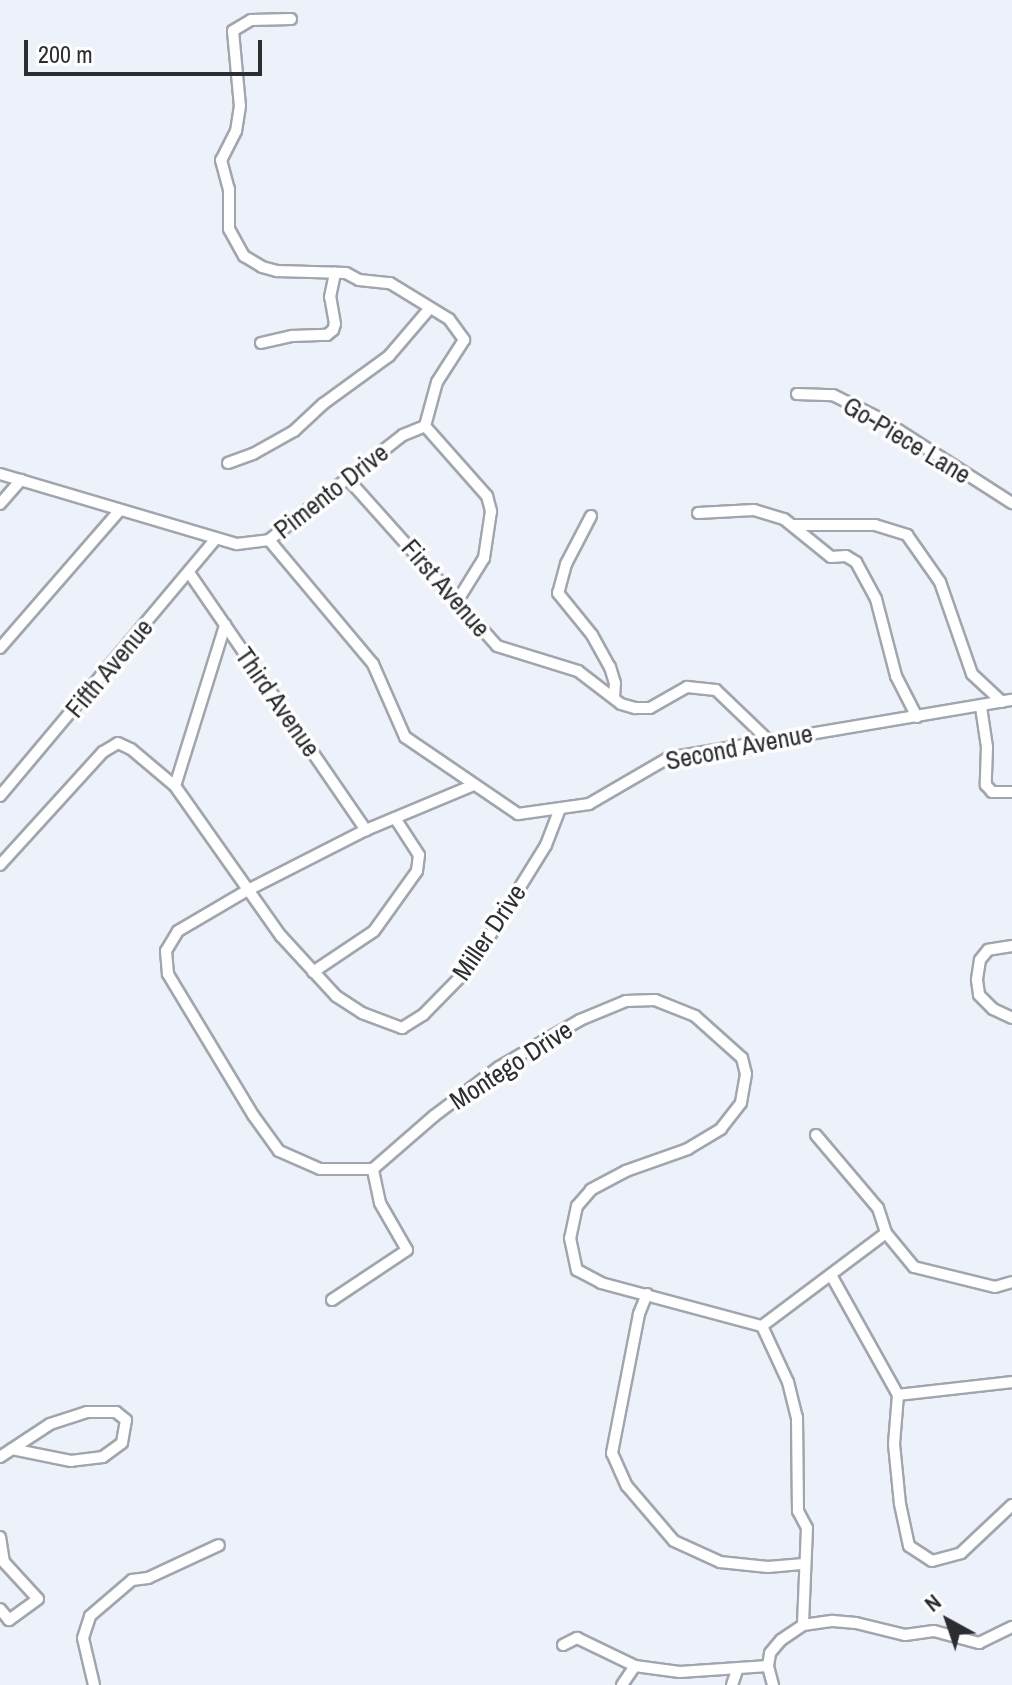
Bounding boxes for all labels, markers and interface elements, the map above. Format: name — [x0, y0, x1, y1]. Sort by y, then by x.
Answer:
scale bar — [28, 24, 266, 74]
text: 200 m — [38, 38, 93, 70]
street label: Go-Piece Lane — [837, 390, 977, 490]
street label: Pimento Drive — [268, 437, 394, 545]
street label: First Avenue — [395, 532, 497, 644]
street label: Fifth Avenue — [58, 612, 160, 724]
street label: Third Avenue — [229, 641, 327, 763]
street label: Second Avenue — [662, 717, 816, 777]
street label: Miller Drive — [446, 878, 532, 986]
street label: Montego Drive — [444, 1014, 578, 1116]
north arrow — [908, 1581, 988, 1661]
text: N — [918, 1587, 947, 1618]

